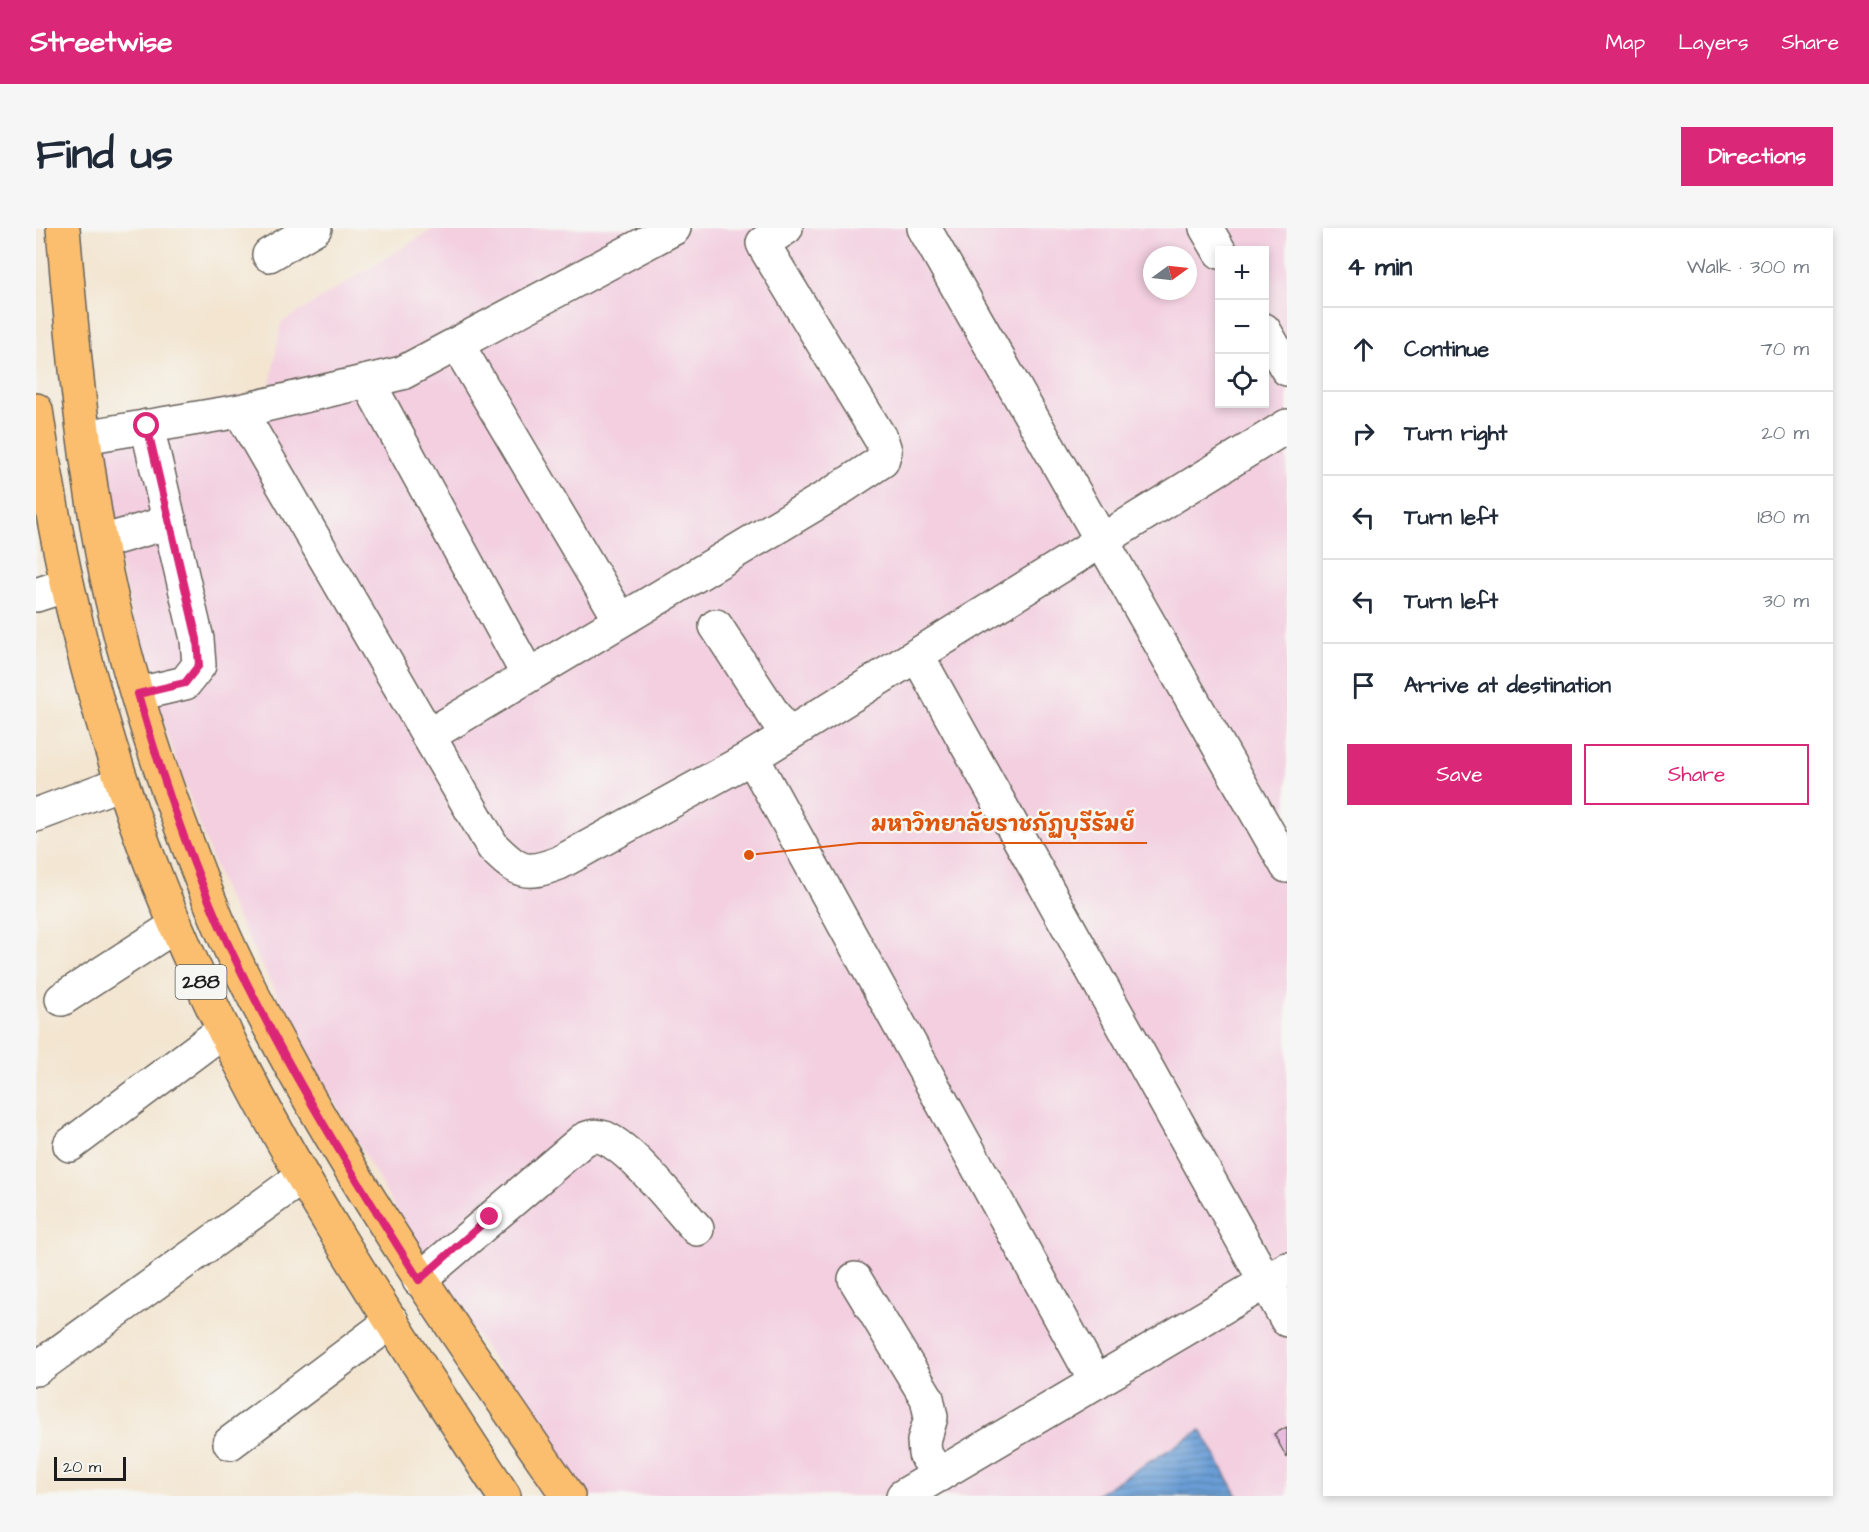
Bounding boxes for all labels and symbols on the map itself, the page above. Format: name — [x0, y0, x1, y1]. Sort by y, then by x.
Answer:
north arrow — [1143, 246, 1197, 300]
route start — [133, 412, 159, 438]
callout: มหาวิทยาลัยราชภัฏบุรีรัมย์ — [859, 803, 1147, 843]
text: มหาวิทยาลัยราชภัฏบุรีรัมย์ — [871, 809, 1135, 840]
road number: 288 — [176, 965, 226, 999]
route end — [476, 1203, 502, 1229]
scale bar — [54, 1454, 126, 1482]

